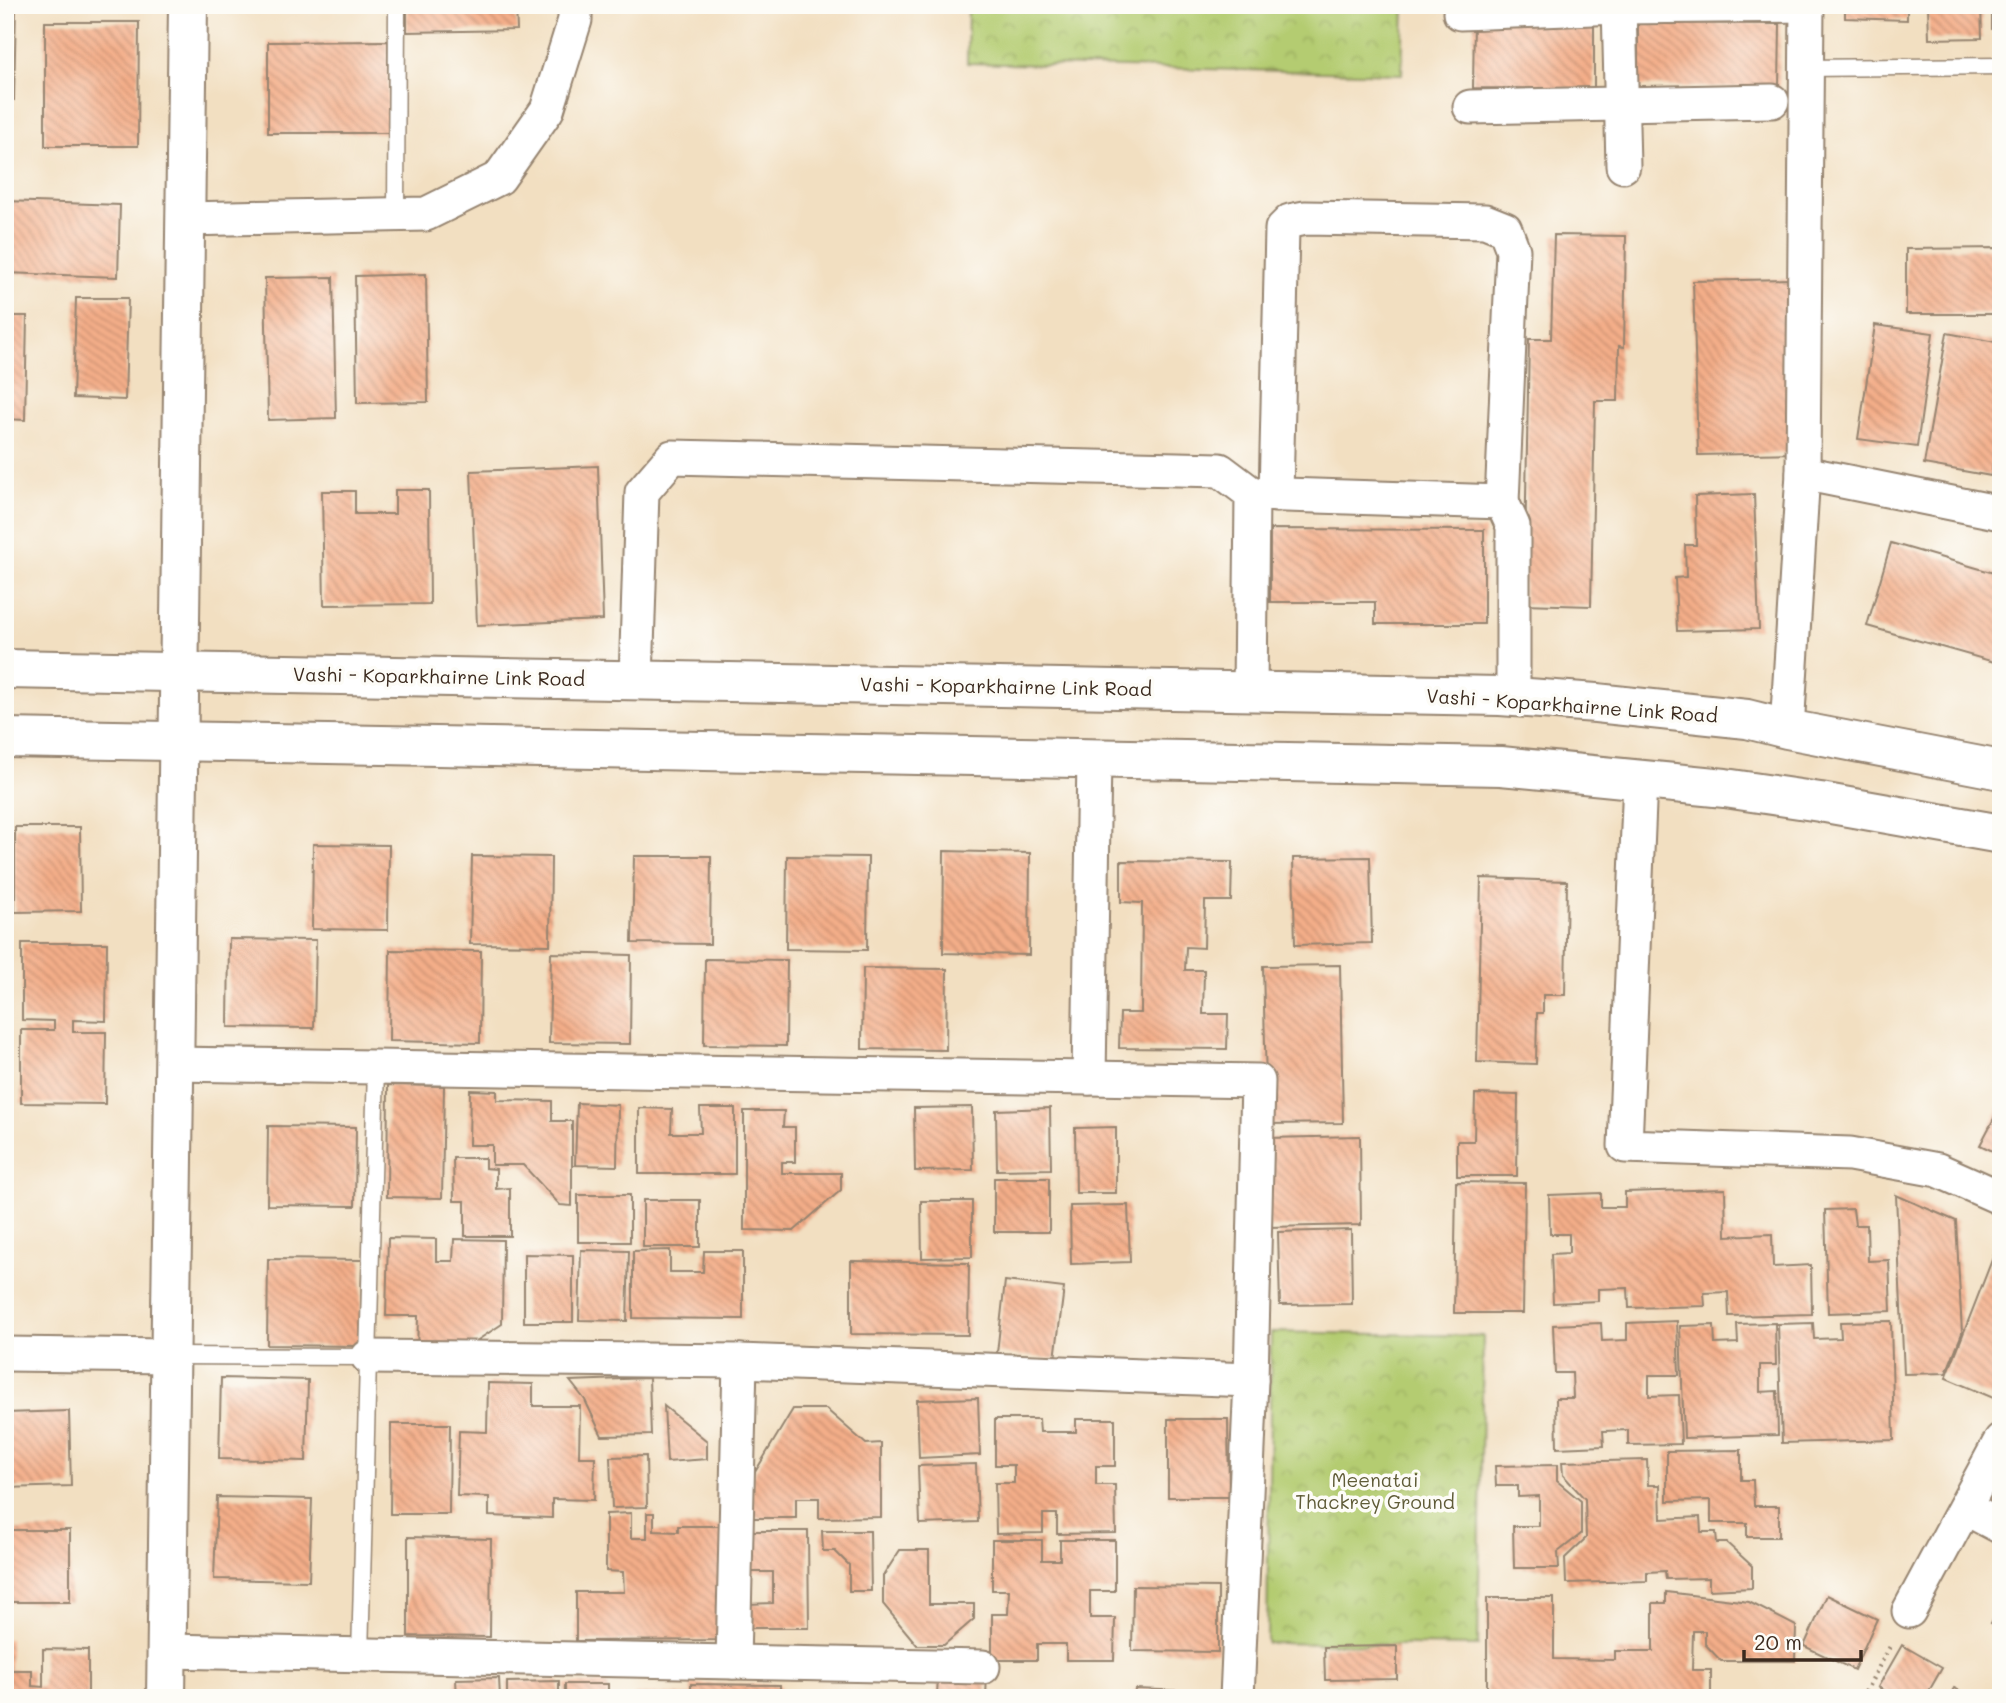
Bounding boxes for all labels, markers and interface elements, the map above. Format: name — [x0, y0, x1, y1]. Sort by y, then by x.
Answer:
street label: Vashi - Koparkhairne Link Road — [293, 661, 585, 691]
street label: Vashi - Koparkhairne Link Road — [860, 671, 1152, 701]
street label: Vashi - Koparkhairne Link Road — [1425, 682, 1719, 728]
park label: Meenatai Thackrey Ground — [1295, 1467, 1455, 1514]
scale bar — [1744, 1619, 1861, 1663]
text: 20 m — [1754, 1628, 1802, 1655]

